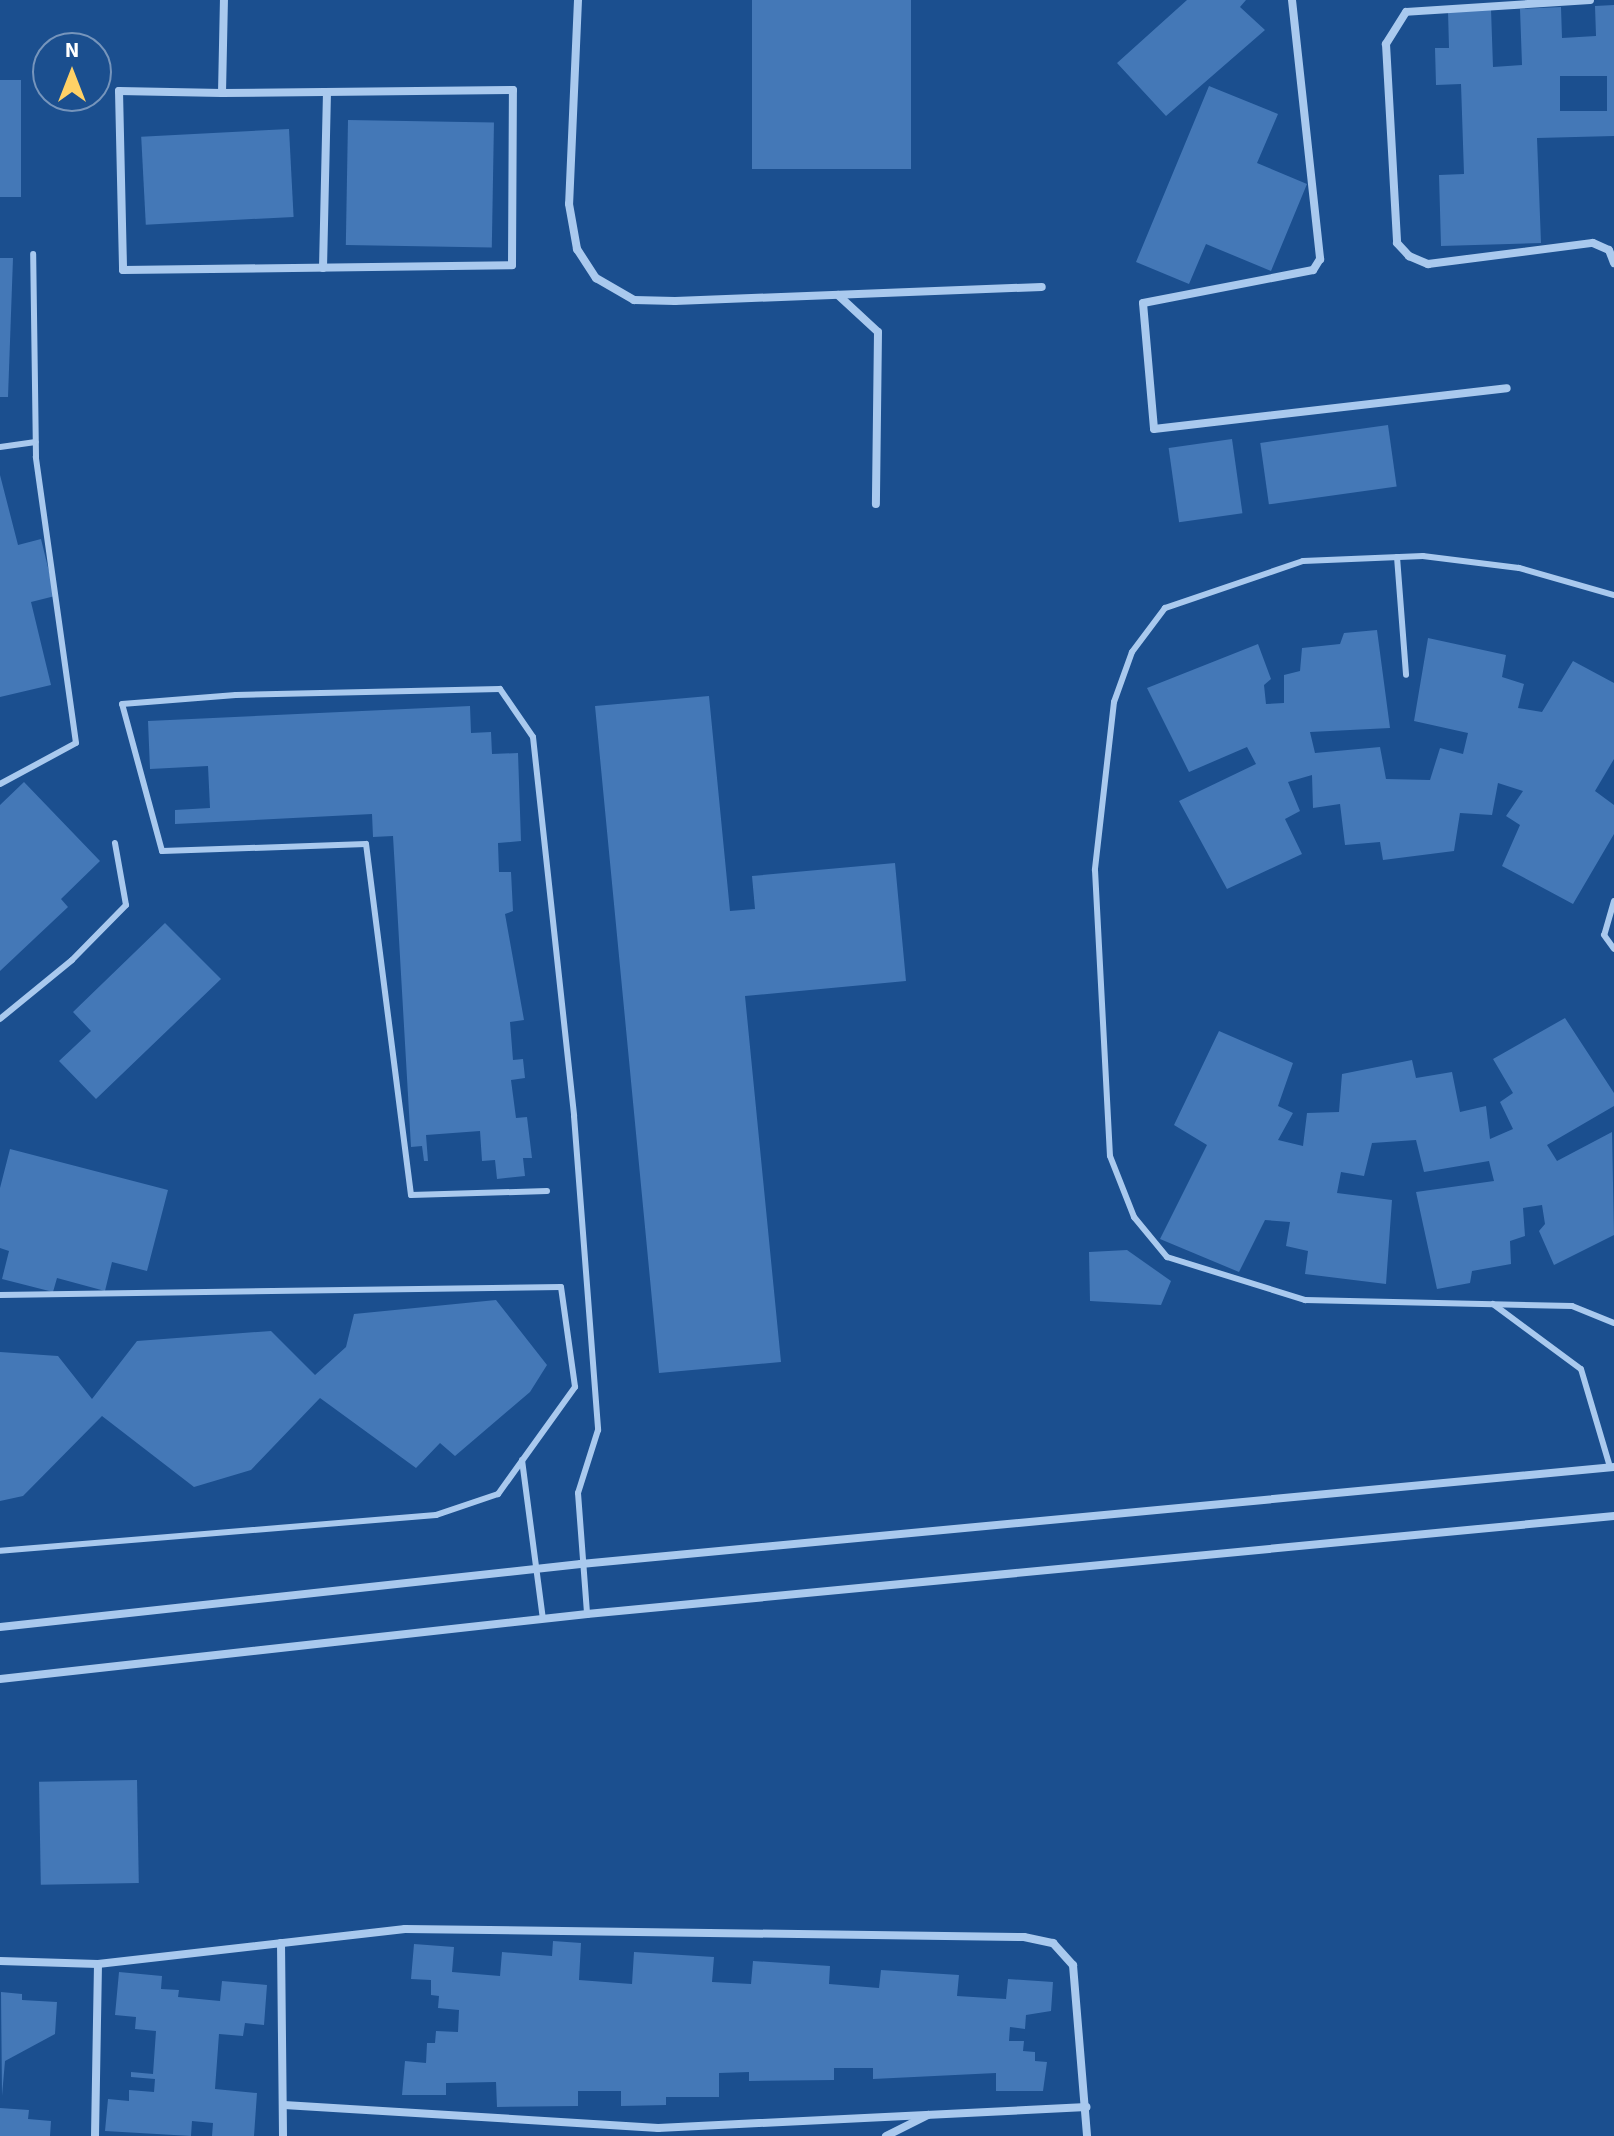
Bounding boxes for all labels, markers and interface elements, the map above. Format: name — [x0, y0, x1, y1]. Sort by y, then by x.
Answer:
north arrow — [32, 32, 112, 112]
text: N — [65, 34, 79, 66]

